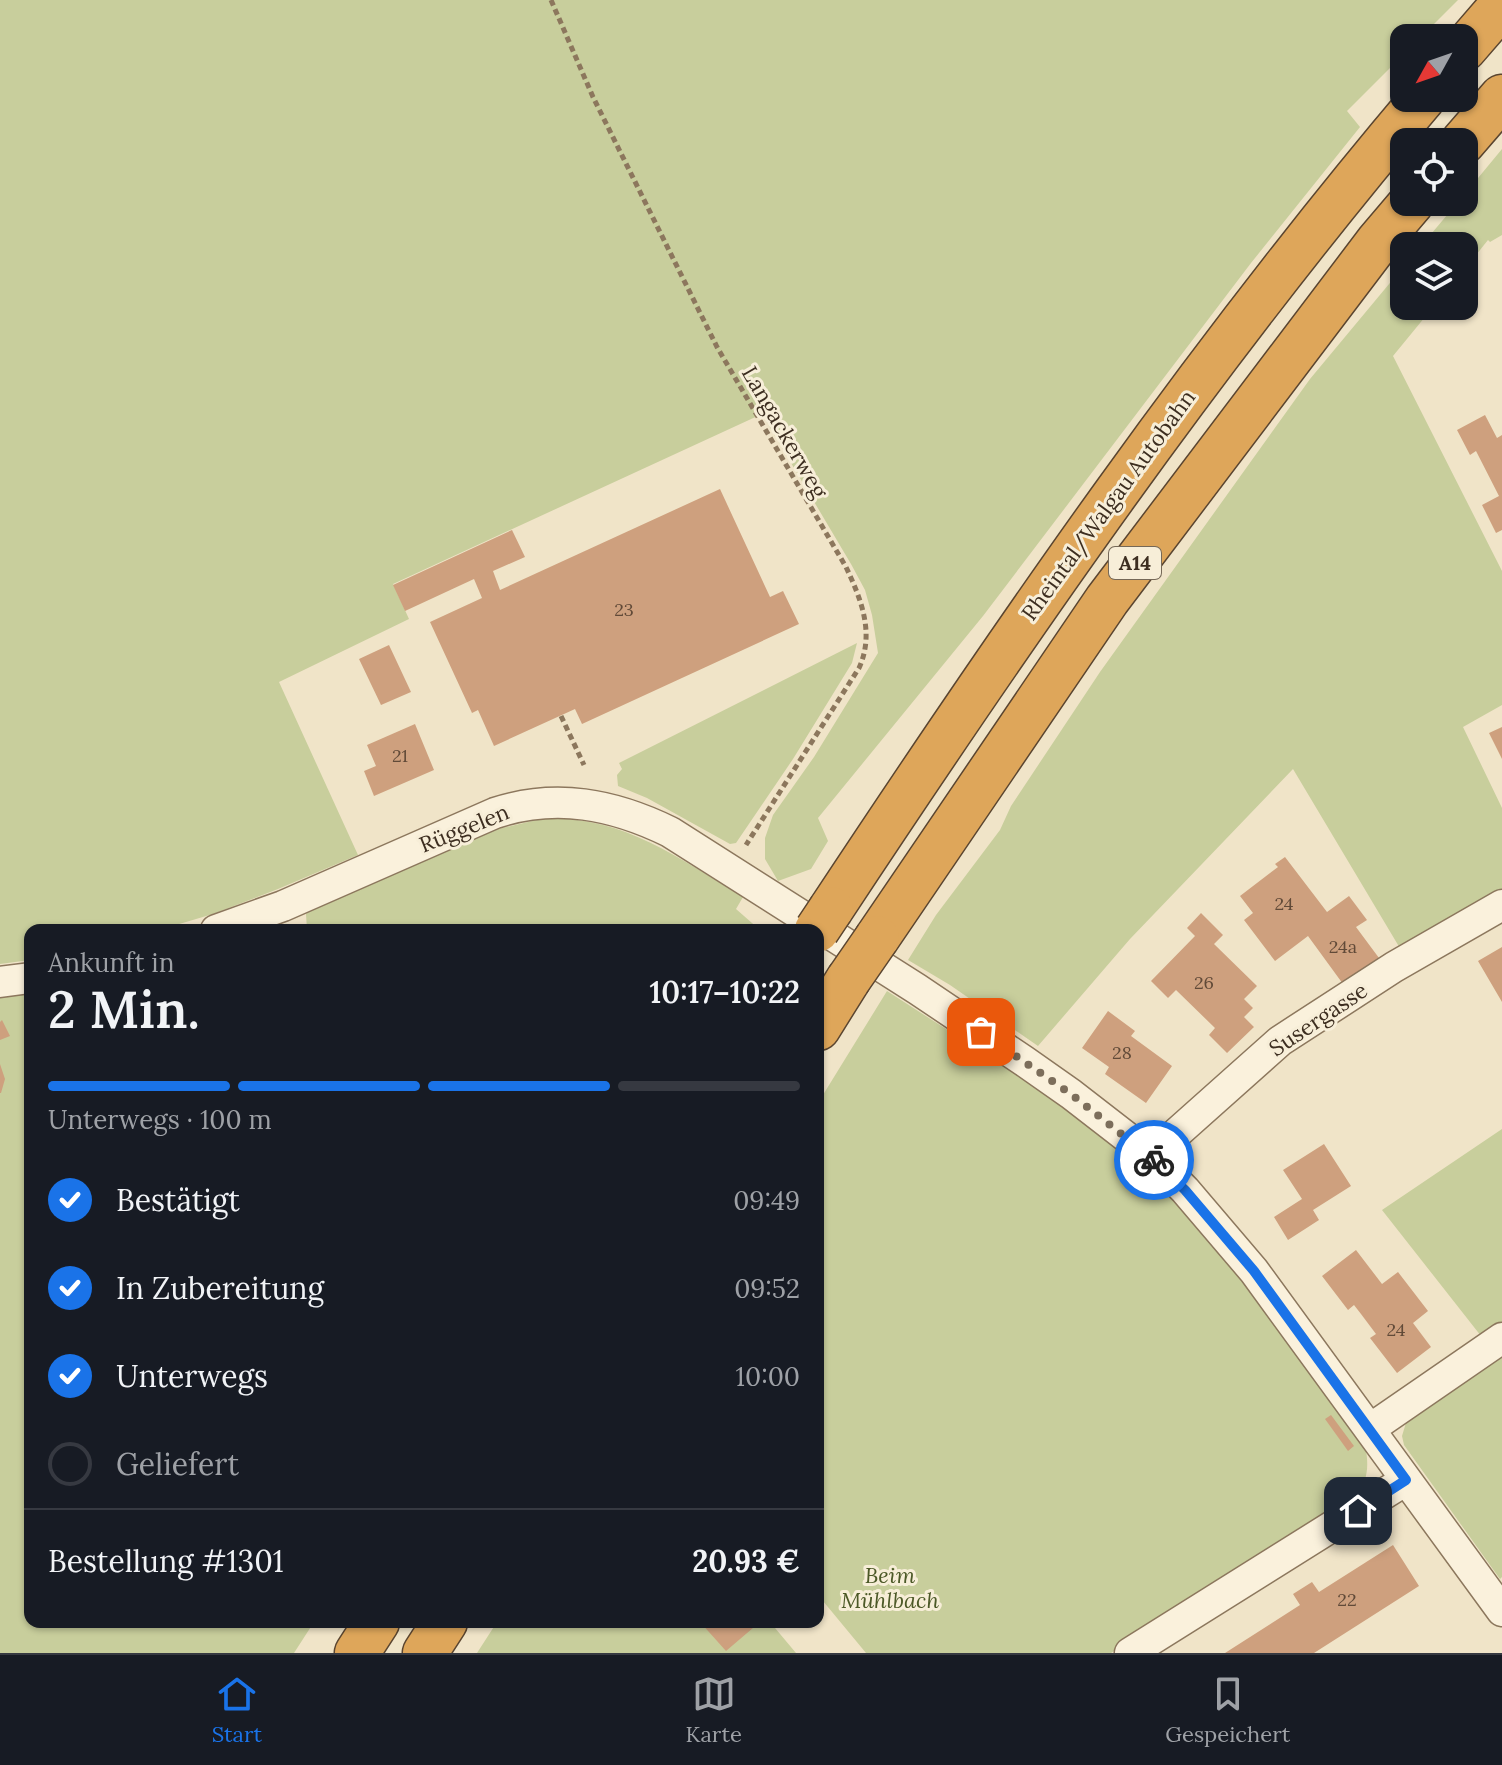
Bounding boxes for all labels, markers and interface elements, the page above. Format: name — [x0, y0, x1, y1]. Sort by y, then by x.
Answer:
north arrow — [1390, 24, 1478, 112]
map controls — [1390, 24, 1478, 320]
button: locate — [1390, 128, 1478, 216]
button: layers — [1390, 232, 1478, 320]
street label: Langackerweg — [736, 361, 835, 504]
street label: Rheintal/Walgau Autobahn — [1015, 384, 1201, 626]
road number: A14 — [1109, 547, 1161, 579]
house number: 23 — [614, 598, 634, 621]
house number: 21 — [392, 744, 408, 767]
street label: Rüggelen — [415, 797, 513, 859]
house number: 24 — [1274, 892, 1294, 915]
house number: 24a — [1329, 935, 1357, 958]
text: Ankunft in — [48, 946, 174, 979]
house number: 26 — [1194, 971, 1214, 994]
text: 10:17–10:22 — [650, 973, 800, 1011]
text: 2 Min. — [48, 976, 200, 1042]
street label: Susergasse — [1263, 976, 1373, 1062]
pin — [947, 998, 1015, 1066]
icon: bag — [959, 1010, 1003, 1054]
house number: 28 — [1112, 1041, 1132, 1064]
text: Unterwegs · 100 m — [48, 1103, 272, 1136]
courier — [1114, 1120, 1194, 1200]
icon: bike — [1132, 1138, 1176, 1182]
icon: check — [48, 1178, 92, 1222]
text: Bestätigt — [116, 1181, 240, 1219]
text: 09:49 — [733, 1184, 800, 1217]
icon: check — [48, 1266, 92, 1310]
text: In Zubereitung — [116, 1269, 324, 1307]
text: 09:52 — [734, 1272, 800, 1305]
house number: 24 — [1386, 1318, 1406, 1341]
icon: check — [48, 1354, 92, 1398]
text: Unterwegs — [116, 1357, 268, 1395]
text: 10:00 — [736, 1360, 800, 1393]
text: Geliefert — [116, 1445, 239, 1483]
pin — [1324, 1477, 1392, 1545]
icon: home — [1336, 1489, 1380, 1533]
text: Bestellung #1301 — [48, 1542, 284, 1580]
text: 20.93 € — [692, 1542, 800, 1580]
park label: Beim Mühlbach — [841, 1561, 939, 1614]
house number: 22 — [1337, 1588, 1357, 1611]
tab: Start — [212, 1672, 262, 1748]
tab: Karte — [685, 1672, 742, 1748]
tab: Gespeichert — [1165, 1672, 1290, 1748]

